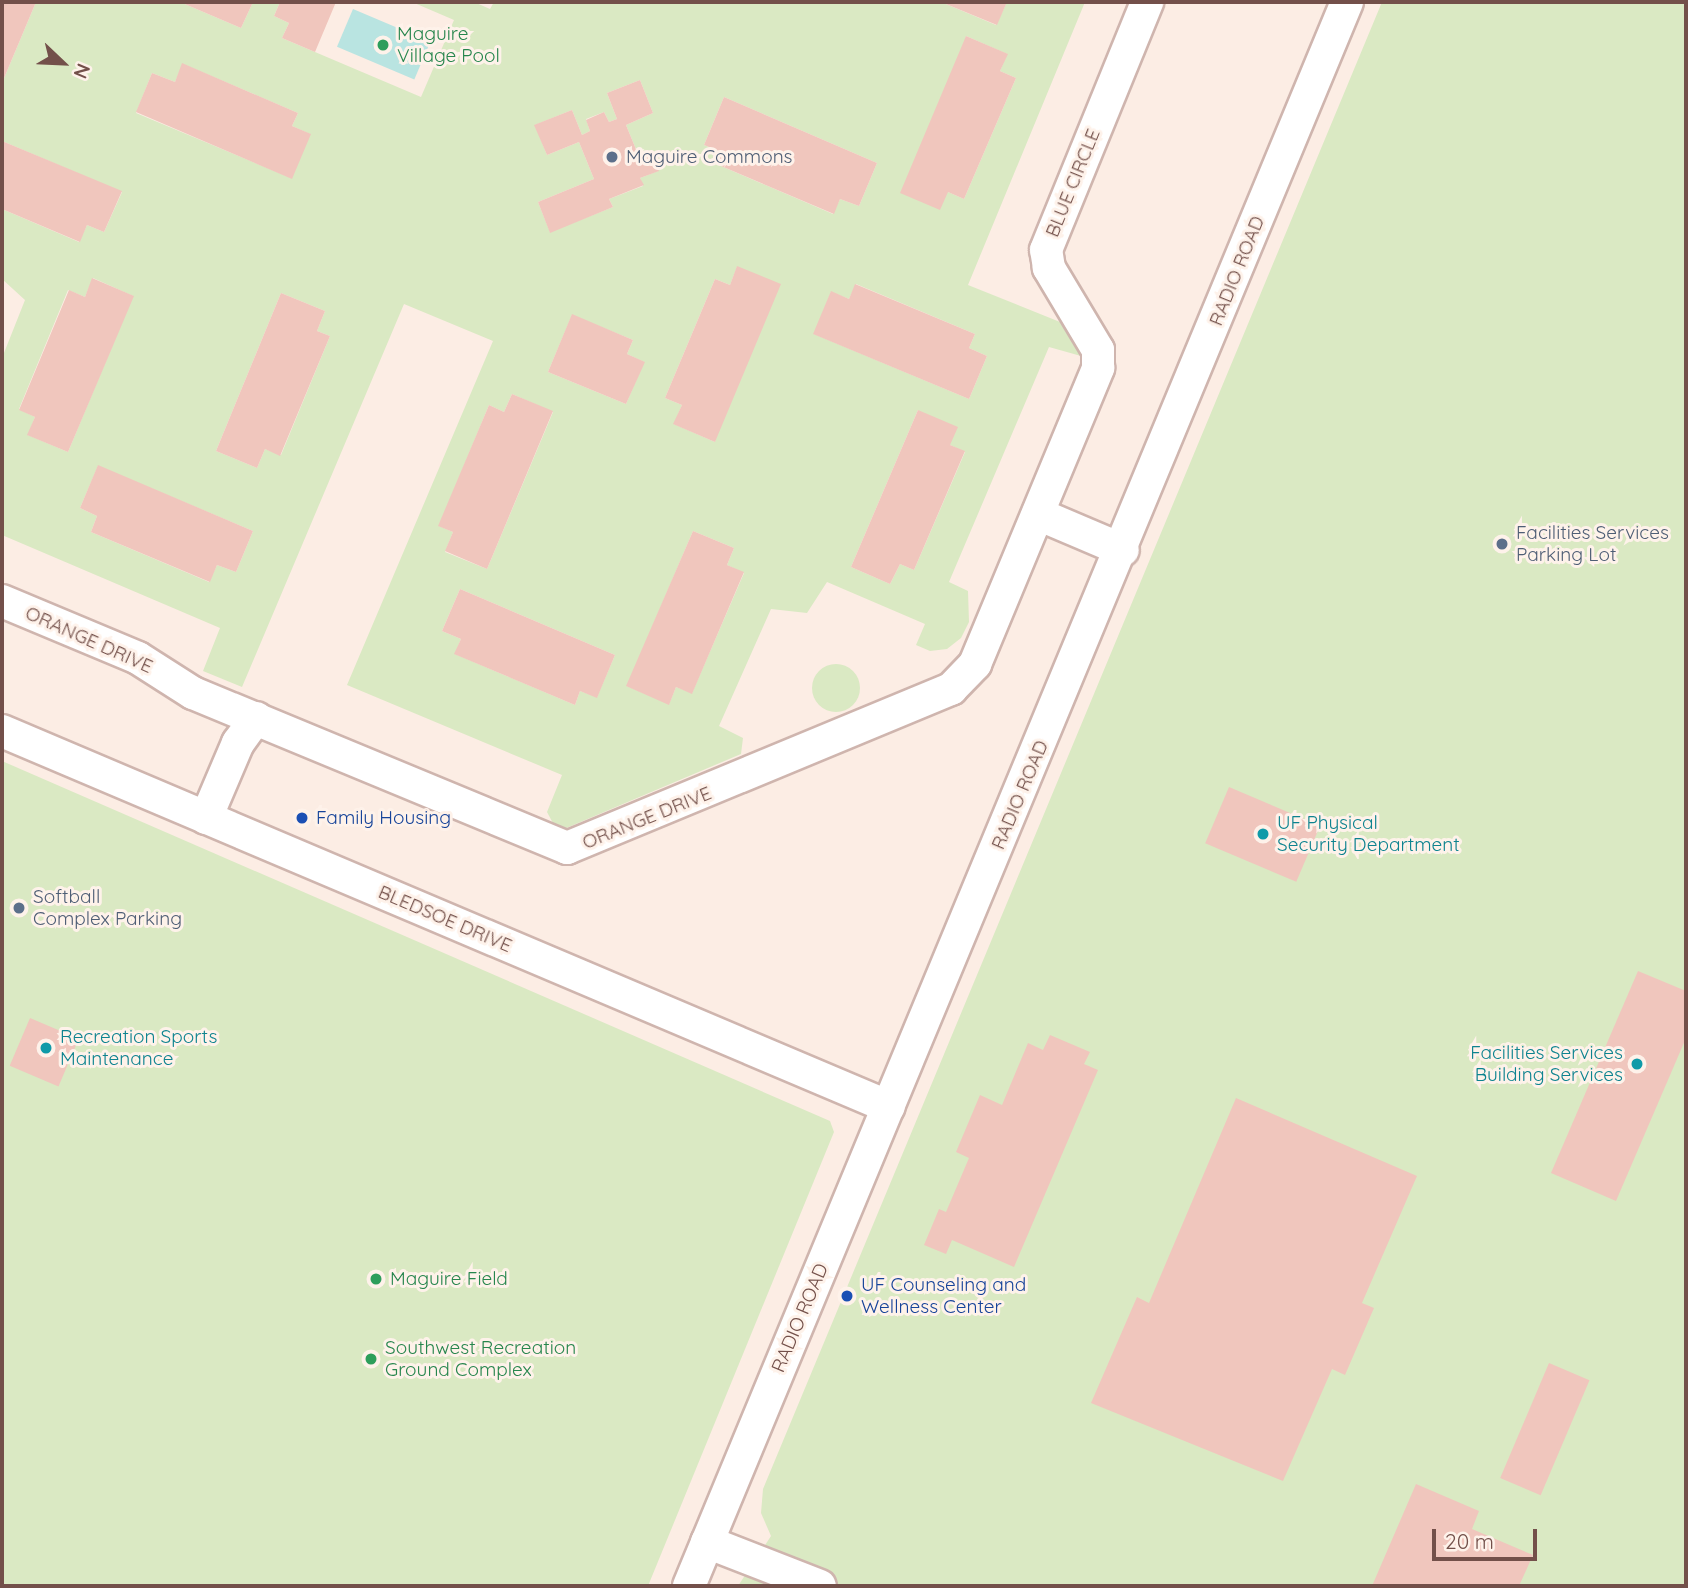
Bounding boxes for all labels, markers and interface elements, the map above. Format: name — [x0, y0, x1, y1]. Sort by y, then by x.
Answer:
place label: Maguire Village Pool — [397, 23, 500, 67]
north arrow — [28, 28, 98, 98]
marker: Maguire Village Pool — [375, 37, 391, 53]
text: N — [69, 60, 96, 82]
street label: BLUE CIRCLE — [1041, 126, 1105, 240]
place label: Maguire Commons — [626, 146, 793, 168]
marker: Maguire Commons — [604, 149, 620, 165]
street label: RADIO ROAD — [1205, 213, 1269, 329]
place label: Facilities Services Parking Lot — [1516, 522, 1669, 566]
marker: Facilities Services Parking Lot — [1494, 536, 1510, 552]
street label: ORANGE DRIVE — [22, 602, 156, 678]
street label: RADIO ROAD — [987, 737, 1053, 853]
street label: ORANGE DRIVE — [579, 782, 715, 854]
place label: Family Housing — [316, 807, 451, 829]
marker: Family Housing — [294, 810, 310, 826]
place label: UF Physical Security Department — [1277, 812, 1460, 856]
marker: UF Physical Security Department — [1255, 826, 1271, 842]
street label: BLEDSOE DRIVE — [375, 881, 515, 957]
place label: Softball Complex Parking — [33, 886, 182, 930]
marker: Softball Complex Parking — [11, 900, 27, 916]
place label: Recreation Sports Maintenance — [60, 1026, 217, 1070]
marker: Recreation Sports Maintenance — [38, 1040, 54, 1056]
place label: Facilities Services Building Services — [1470, 1042, 1623, 1086]
marker: Facilities Services Building Services — [1629, 1056, 1645, 1072]
street label: RADIO ROAD — [767, 1260, 833, 1376]
place label: Maguire Field — [390, 1268, 508, 1290]
marker: Maguire Field — [368, 1271, 384, 1287]
place label: UF Counseling and Wellness Center — [861, 1274, 1026, 1318]
marker: UF Counseling and Wellness Center — [839, 1288, 855, 1304]
place label: Southwest Recreation Ground Complex — [385, 1337, 576, 1381]
marker: Southwest Recreation Ground Complex — [363, 1351, 379, 1367]
scale bar — [1436, 1514, 1541, 1558]
text: 20 m — [1445, 1528, 1494, 1554]

